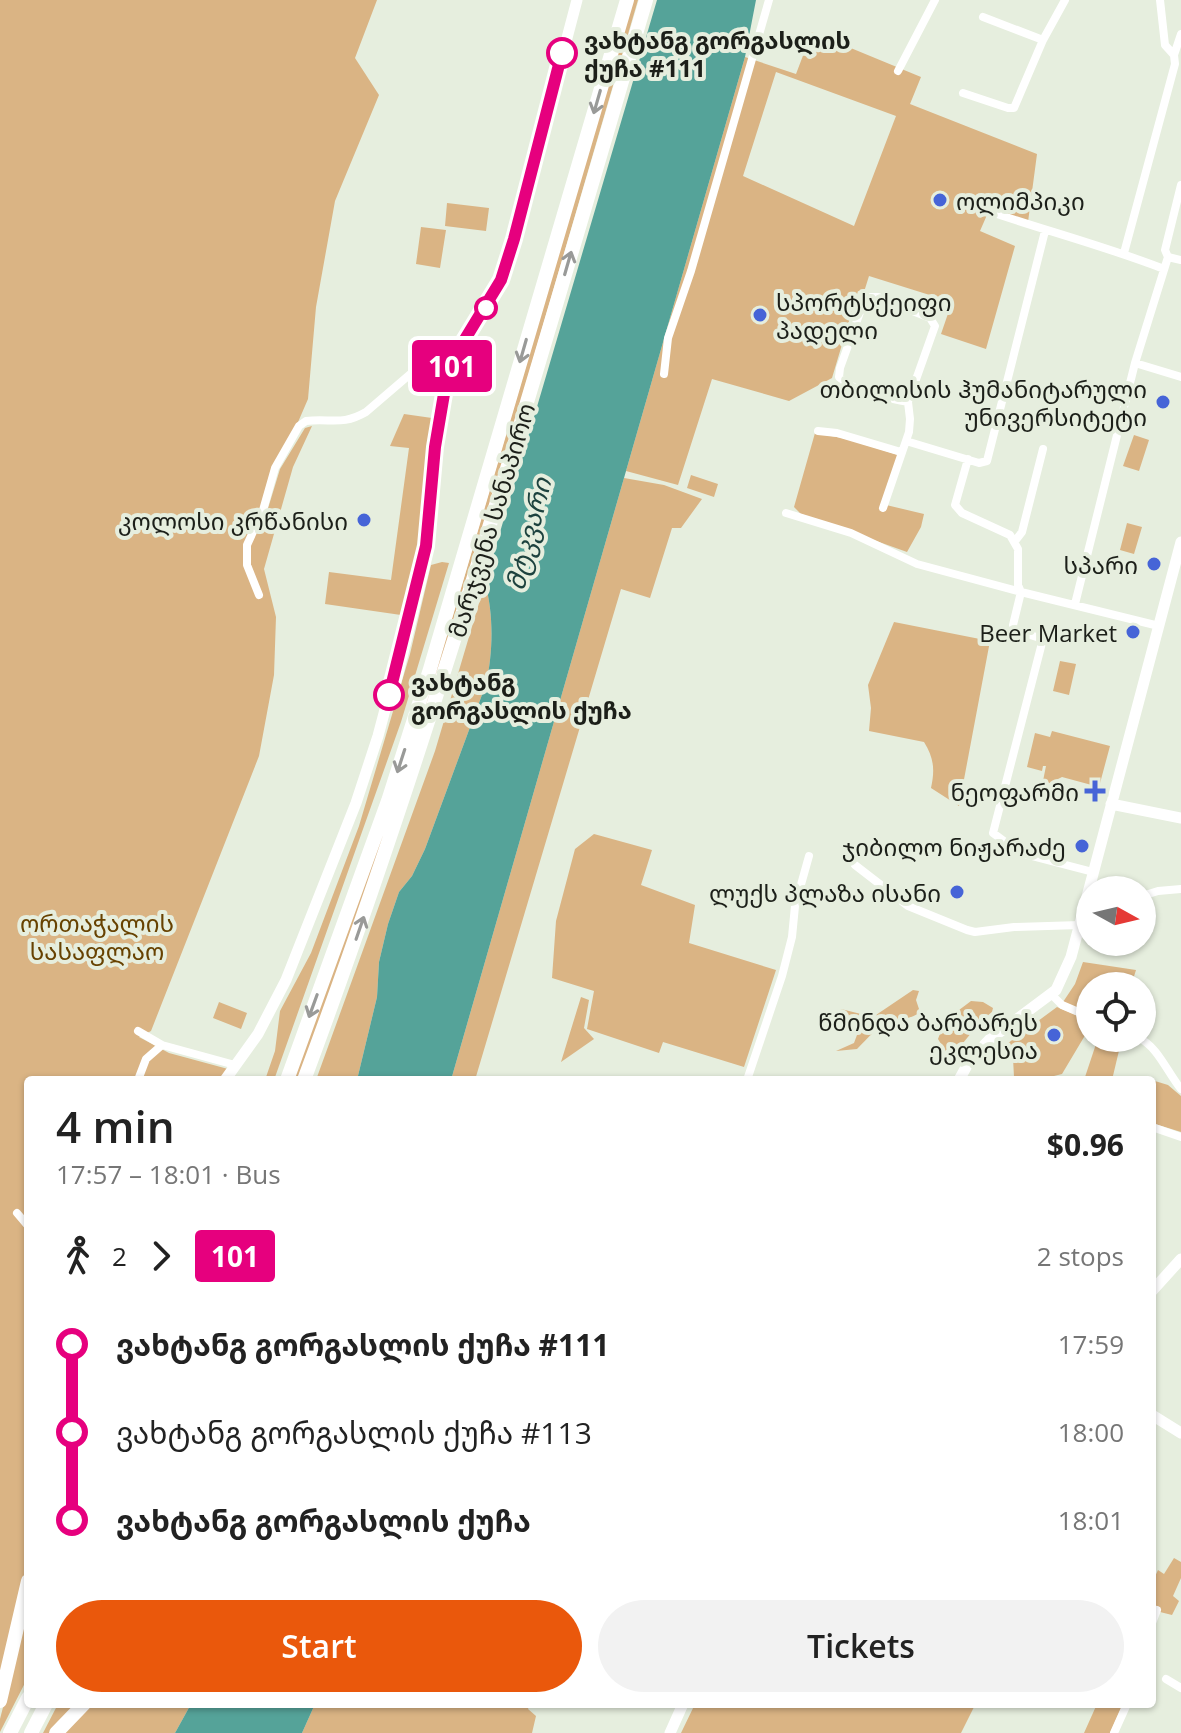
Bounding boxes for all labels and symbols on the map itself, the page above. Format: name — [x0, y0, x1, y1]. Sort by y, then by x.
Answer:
place label: ვახტანგ გორგასლის ქუჩა #111 — [584, 23, 851, 84]
marker: ვახტანგ გორგასლის ქუჩა #111 — [547, 38, 577, 68]
one-way arrow — [589, 88, 604, 114]
place label: ოლიმპიკი — [956, 184, 1085, 217]
marker: ოლიმპიკი — [931, 191, 949, 209]
one-way arrow — [561, 250, 576, 276]
place label: სპორტსქეიფი პადელი — [776, 285, 952, 346]
unlabelled marker — [475, 297, 497, 319]
marker: სპორტსქეიფი პადელი — [751, 306, 769, 324]
one-way arrow — [515, 337, 530, 363]
line badge: 101 — [406, 340, 498, 392]
place label: თბილისის ჰუმანიტარული უნივერსიტეტი — [819, 372, 1147, 433]
marker: თბილისის ჰუმანიტარული უნივერსიტეტი — [1154, 393, 1172, 411]
street label: მარჯვენა სანაპირო — [440, 399, 542, 641]
water label: მტკვარი — [497, 473, 560, 594]
place label: კოლოსი კრწანისი — [118, 504, 348, 537]
marker: კოლოსი კრწანისი — [355, 511, 373, 529]
place label: სპარი — [1063, 548, 1138, 581]
marker: სპარი — [1145, 555, 1163, 573]
place label: Beer Market — [979, 616, 1117, 649]
marker: Beer Market — [1124, 623, 1142, 641]
place label: ვახტანგ გორგასლის ქუჩა — [411, 665, 632, 726]
marker: ვახტანგ გორგასლის ქუჩა — [374, 680, 404, 710]
one-way arrow — [392, 748, 407, 773]
place label: ნეოფარმი — [950, 775, 1079, 808]
marker: ნეოფარმი — [1086, 782, 1104, 800]
place label: ჯიბილო ნიჟარაძე — [842, 830, 1066, 863]
marker: ჯიბილო ნიჟარაძე — [1073, 837, 1091, 855]
place label: ლუქს პლაზა ისანი — [709, 876, 941, 909]
north arrow — [1076, 876, 1156, 956]
marker: ლუქს პლაზა ისანი — [948, 883, 966, 901]
park label: ორთაჭალის სასაფლაო — [20, 906, 174, 967]
one-way arrow — [354, 916, 369, 941]
one-way arrow — [305, 993, 320, 1018]
place label: წმინდა ბარბარეს ეკლესია — [818, 1005, 1038, 1066]
marker: წმინდა ბარბარეს ეკლესია — [1045, 1026, 1063, 1044]

